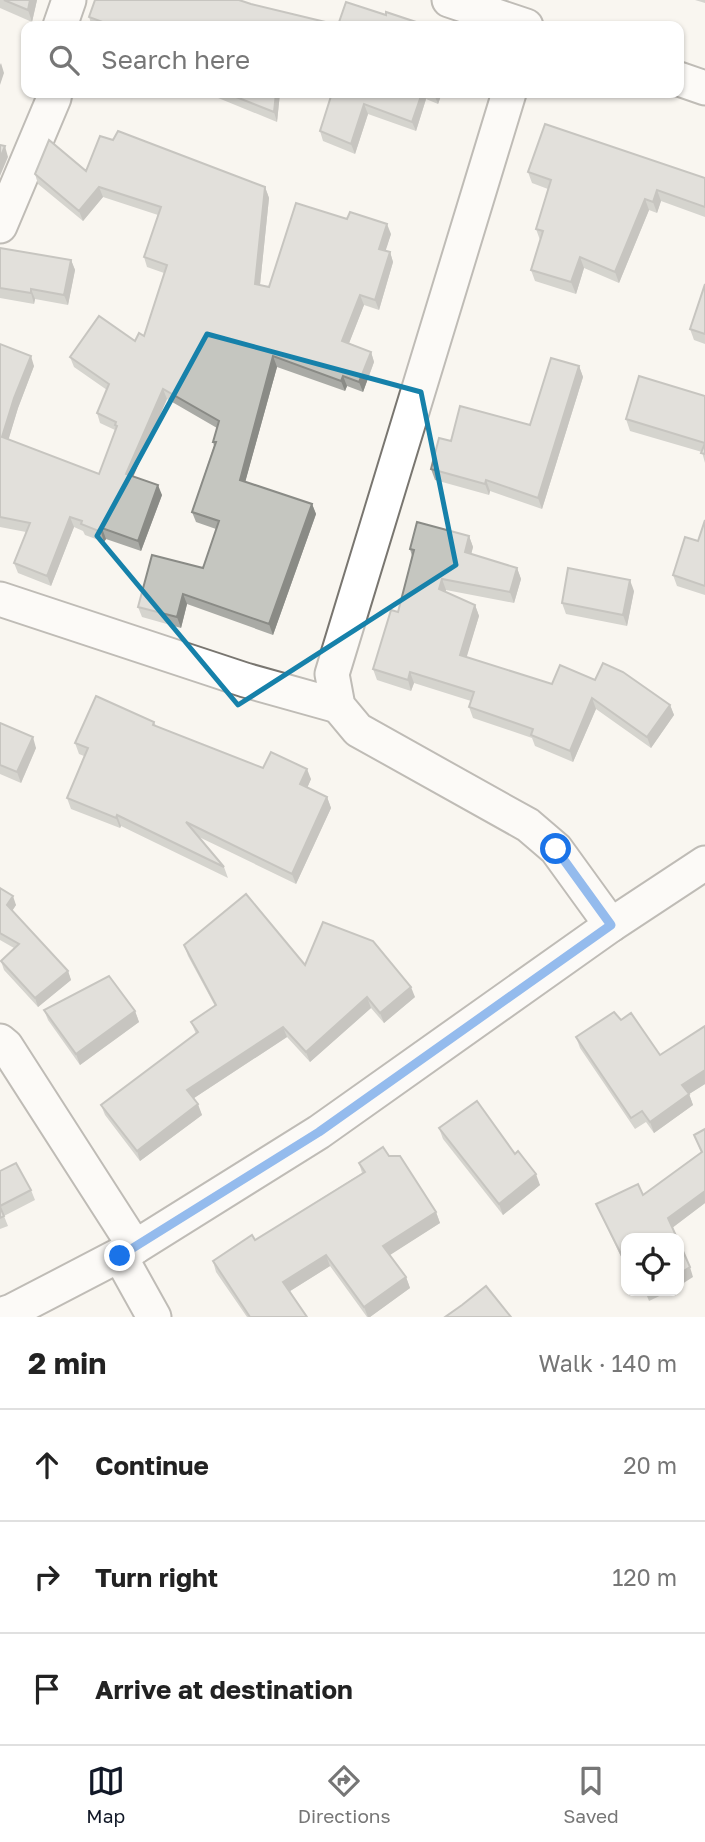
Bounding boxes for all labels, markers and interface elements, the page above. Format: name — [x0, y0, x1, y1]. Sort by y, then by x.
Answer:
search box — [21, 21, 684, 98]
icon: search — [45, 41, 83, 79]
text: Search here — [101, 44, 250, 75]
route start — [540, 833, 571, 864]
map controls — [621, 1233, 684, 1296]
button: locate — [621, 1233, 684, 1296]
route end — [104, 1240, 135, 1271]
text: 2 min — [28, 1345, 106, 1381]
text: Walk · 140 m — [539, 1349, 677, 1377]
icon: ahead — [28, 1446, 66, 1484]
text: Continue — [95, 1450, 209, 1481]
text: 20 m — [623, 1451, 677, 1479]
icon: right — [28, 1558, 66, 1596]
text: Turn right — [95, 1562, 218, 1593]
text: 120 m — [612, 1563, 677, 1591]
icon: arrive — [28, 1670, 66, 1708]
text: Arrive at destination — [95, 1674, 353, 1705]
tab: Map — [86, 1762, 125, 1827]
tab: Directions — [298, 1762, 391, 1827]
tab: Saved — [563, 1762, 619, 1827]

